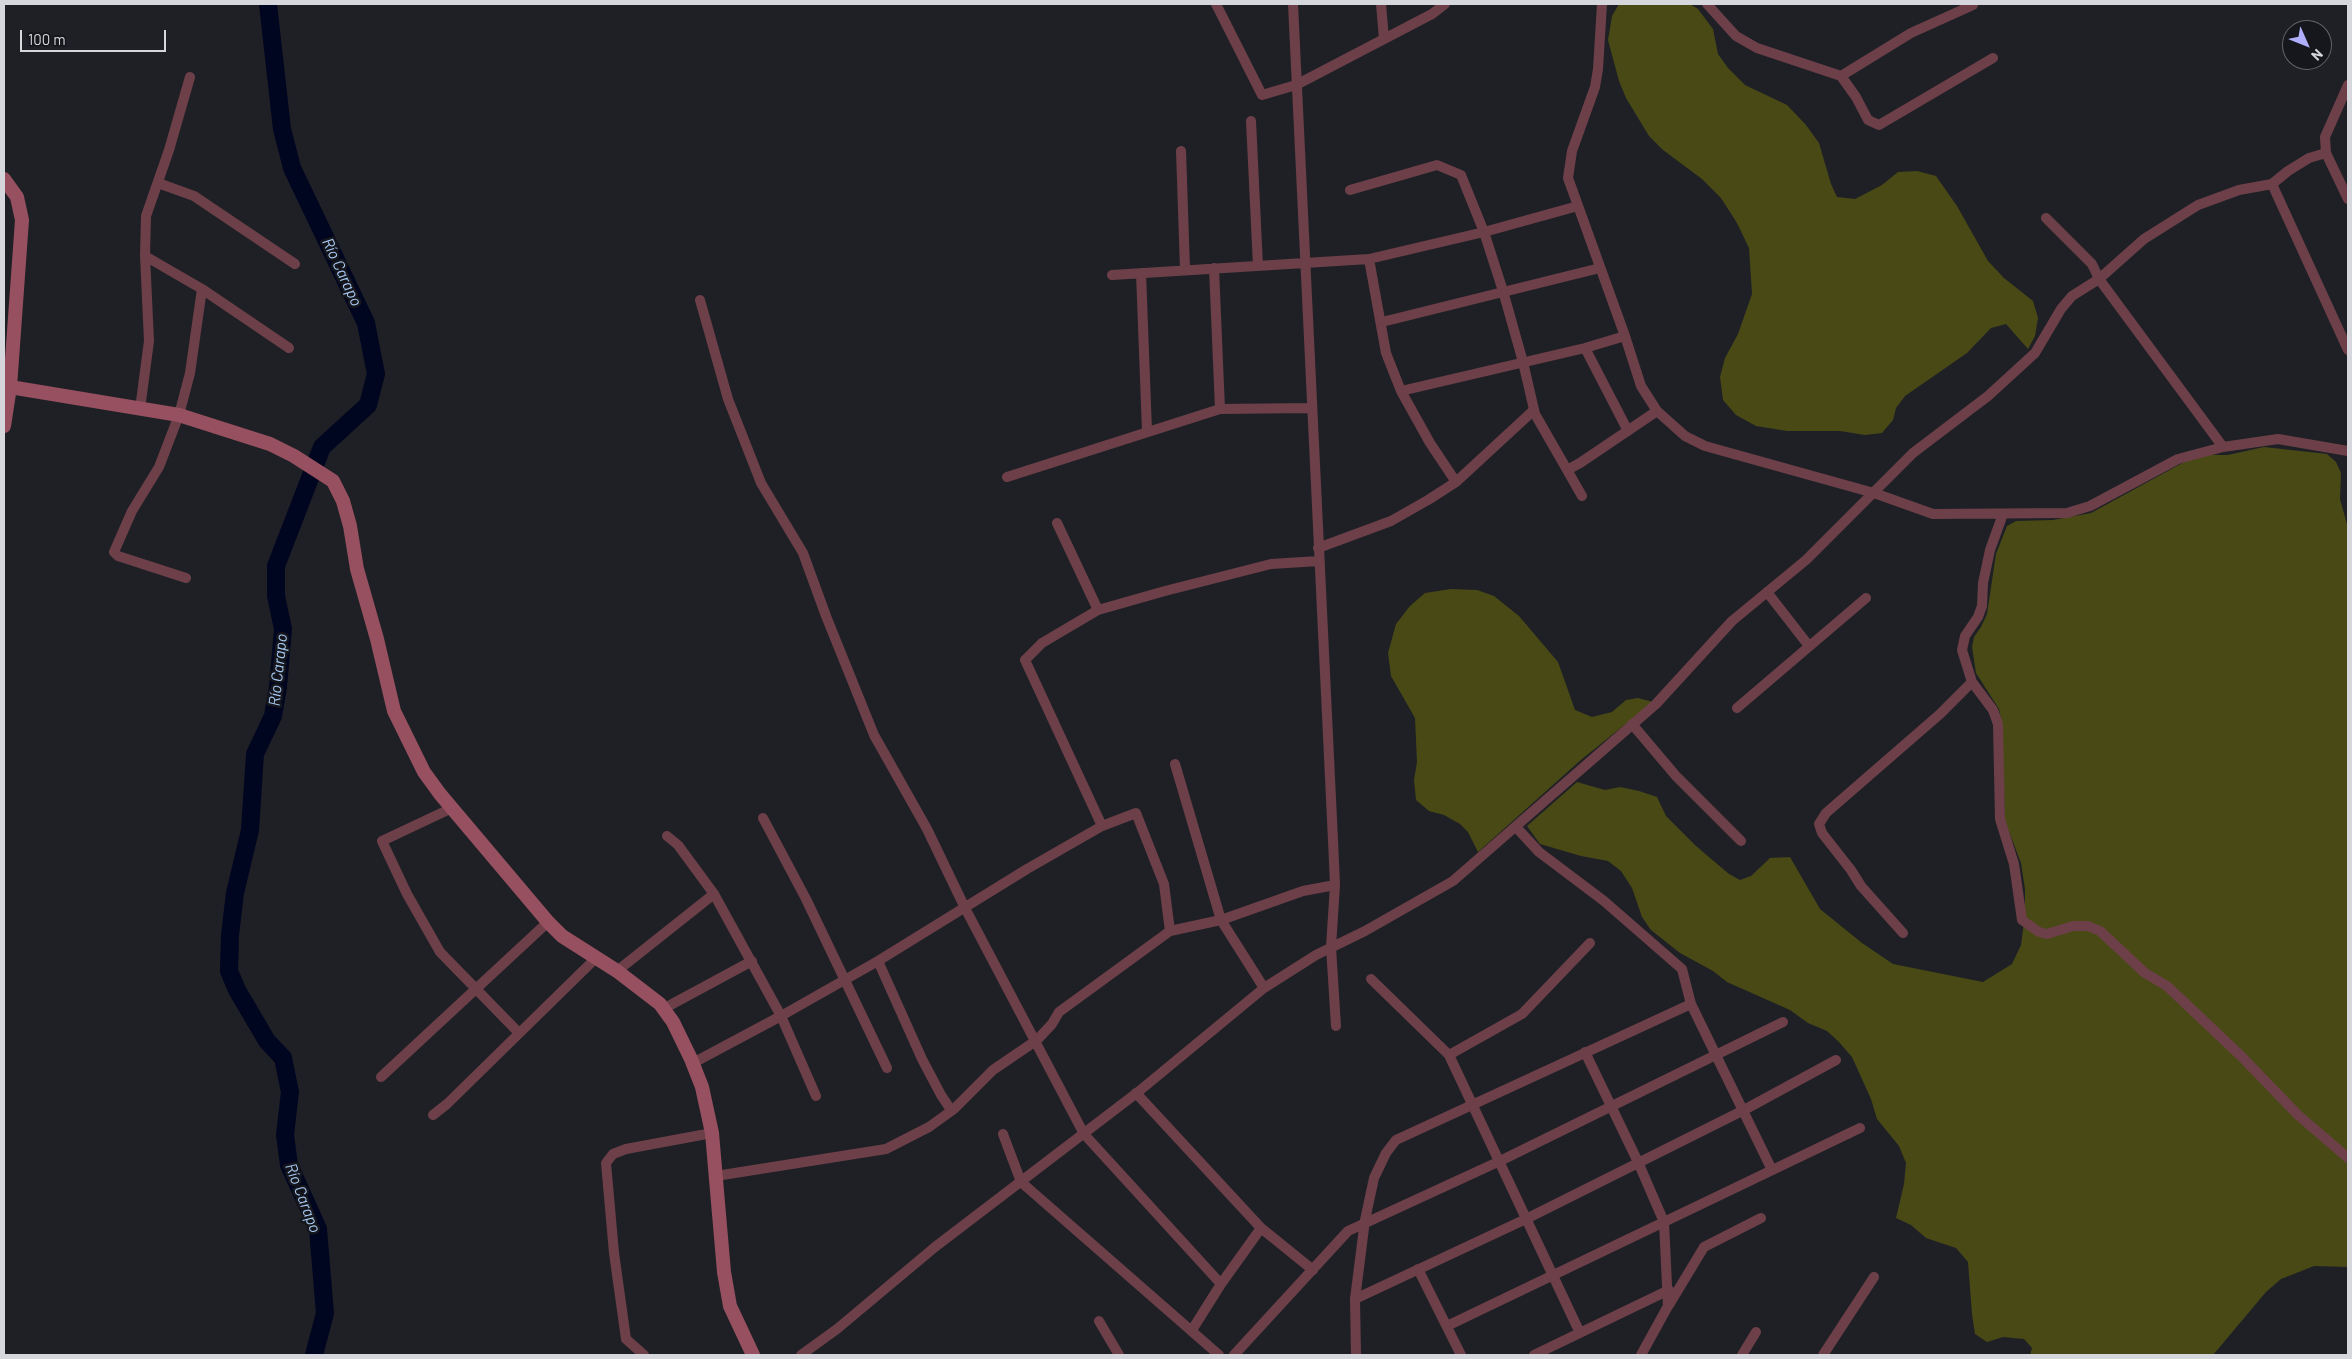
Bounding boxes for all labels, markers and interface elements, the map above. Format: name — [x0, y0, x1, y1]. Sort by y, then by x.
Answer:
scale bar — [22, 20, 169, 52]
north arrow — [2282, 20, 2332, 70]
text: 100 m — [28, 30, 66, 48]
text: N — [2308, 46, 2327, 64]
water label: Río Carapo — [318, 235, 366, 309]
water label: Río Carapo — [265, 633, 291, 707]
water label: Río Carapo — [281, 1161, 325, 1235]

